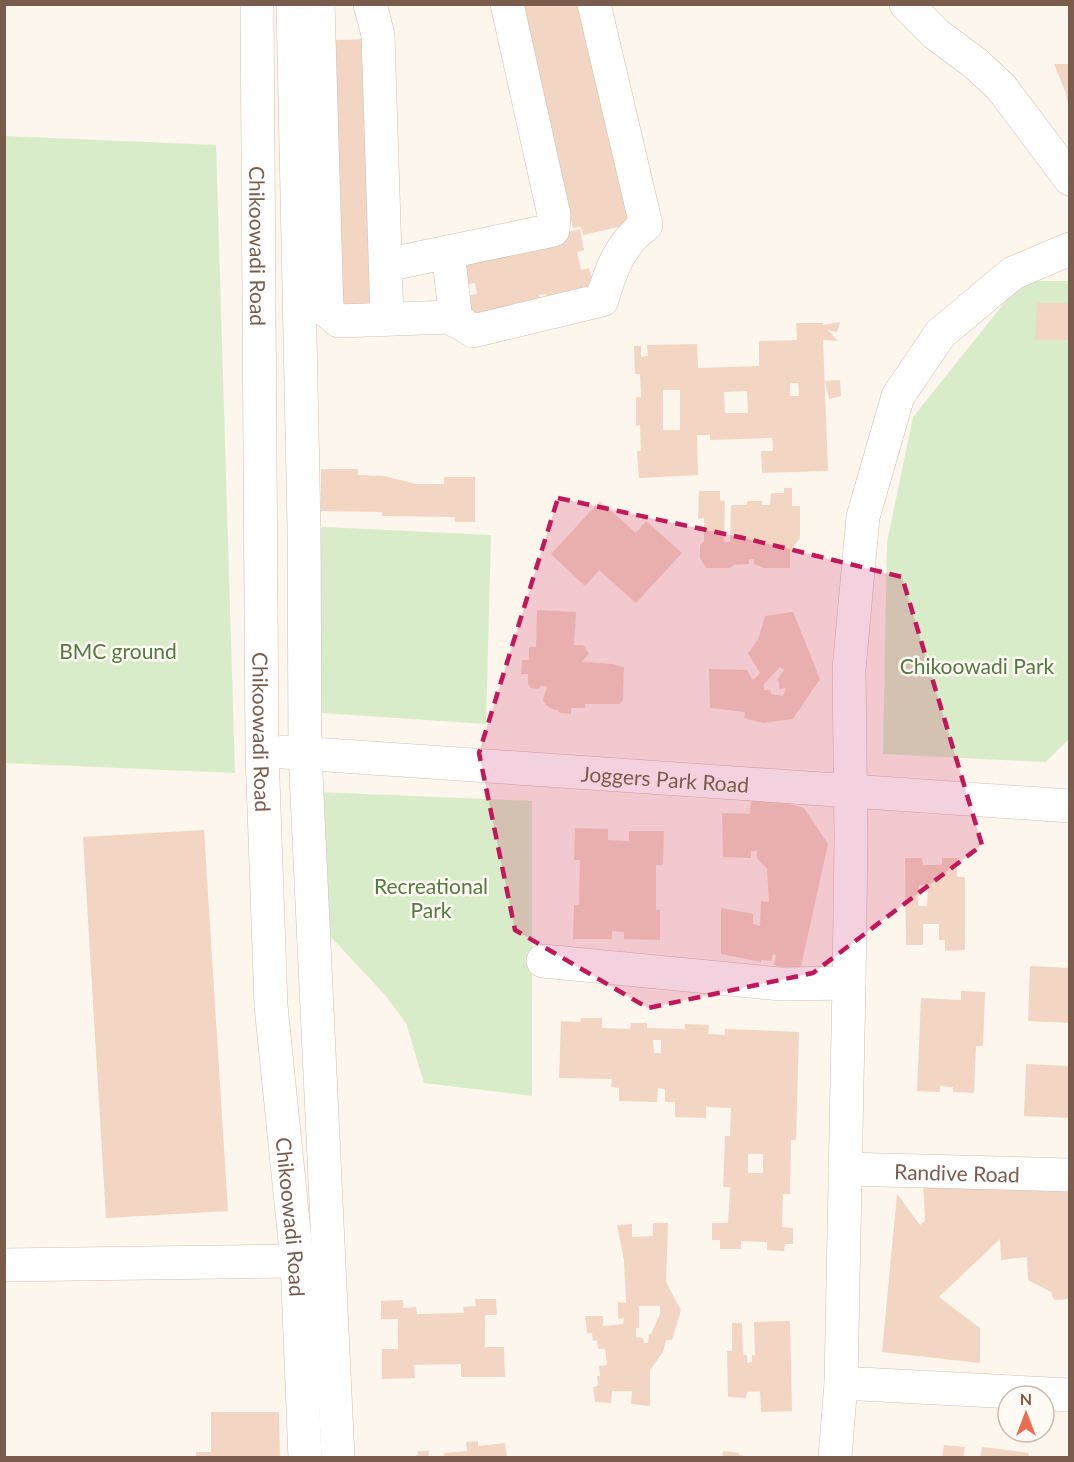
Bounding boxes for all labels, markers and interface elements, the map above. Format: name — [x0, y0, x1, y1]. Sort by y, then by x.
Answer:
street label: Chikoowadi Road — [246, 166, 272, 326]
park label: BMC ground — [59, 638, 177, 663]
street label: Chikoowadi Road — [249, 652, 277, 812]
park label: Chikoowadi Park — [900, 653, 1055, 678]
street label: Joggers Park Road — [580, 760, 750, 796]
park label: Recreational Park — [374, 873, 488, 922]
street label: Chikoowadi Road — [272, 1136, 311, 1297]
street label: Randive Road — [894, 1158, 1020, 1186]
north arrow — [996, 1384, 1056, 1444]
text: N — [1020, 1389, 1032, 1408]

